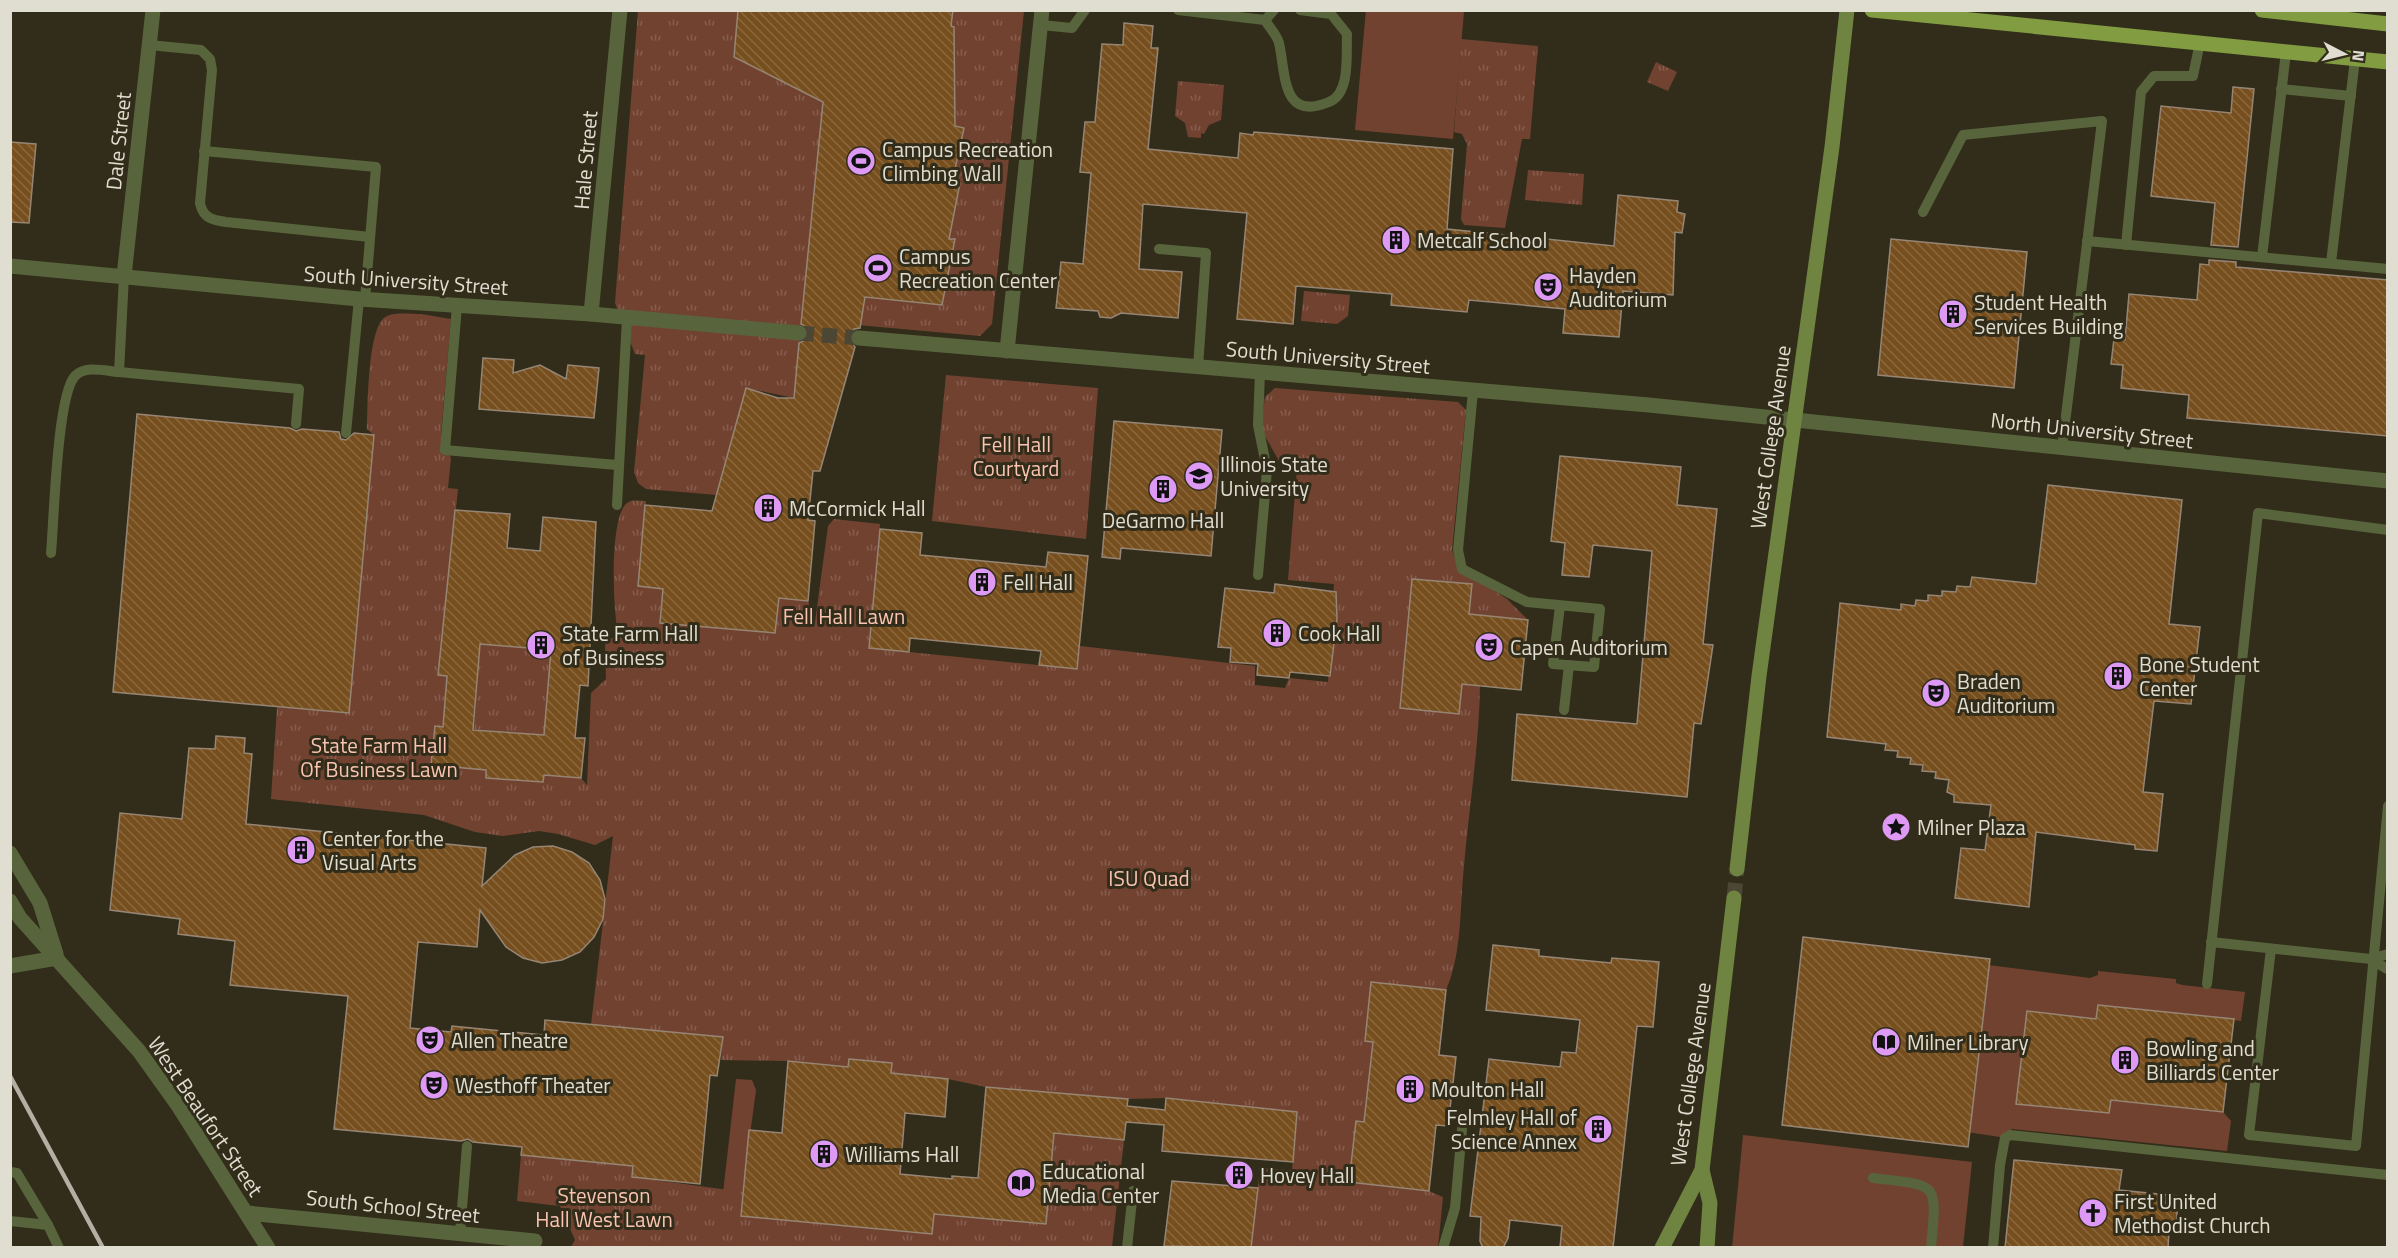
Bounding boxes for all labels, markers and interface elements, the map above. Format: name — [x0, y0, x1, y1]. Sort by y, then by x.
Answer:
north arrow — [2314, 24, 2374, 84]
text: N — [2346, 49, 2371, 63]
street label: Dale Street — [97, 90, 139, 192]
street label: Hale Street — [565, 109, 605, 211]
place label: Campus Recreation Climbing Wall — [882, 133, 1053, 189]
sports icon: Campus Recreation Climbing Wall — [845, 145, 877, 177]
building icon: Metcalf School — [1380, 224, 1412, 256]
place label: Metcalf School — [1417, 224, 1547, 256]
place label: Campus Recreation Center — [899, 240, 1057, 296]
sports icon: Campus Recreation Center — [862, 252, 894, 284]
street label: South University Street — [303, 257, 510, 303]
place label: Hayden Auditorium — [1569, 259, 1667, 315]
theatre icon: Hayden Auditorium — [1532, 271, 1564, 303]
place label: Student Health Services Building — [1974, 286, 2123, 342]
building icon: Student Health Services Building — [1937, 298, 1969, 330]
street label: South University Street — [1225, 332, 1432, 382]
street label: West College Avenue — [1741, 343, 1799, 531]
street label: North University Street — [1989, 403, 2196, 457]
park label: Fell Hall Courtyard — [973, 428, 1059, 484]
place label: Illinois State University — [1220, 448, 1328, 504]
school or university icon: Illinois State University — [1183, 460, 1215, 492]
building icon: DeGarmo Hall — [1147, 473, 1179, 505]
building icon: McCormick Hall — [752, 492, 784, 524]
place label: McCormick Hall — [789, 492, 926, 524]
place label: DeGarmo Hall — [1102, 504, 1224, 536]
building icon: Fell Hall — [966, 566, 998, 598]
place label: Fell Hall — [1003, 566, 1073, 598]
park label: Fell Hall Lawn — [783, 600, 905, 632]
place label: State Farm Hall of Business — [562, 617, 698, 673]
building icon: Cook Hall — [1261, 617, 1293, 649]
place label: Cook Hall — [1298, 617, 1380, 649]
building icon: State Farm Hall of Business — [525, 629, 557, 661]
theatre icon: Capen Auditorium — [1473, 631, 1505, 663]
place label: Capen Auditorium — [1510, 631, 1668, 663]
place label: Bone Student Center — [2139, 648, 2260, 704]
building icon: Bone Student Center — [2102, 660, 2134, 692]
place label: Braden Auditorium — [1957, 665, 2055, 721]
theatre icon: Braden Auditorium — [1920, 677, 1952, 709]
park label: State Farm Hall Of Business Lawn — [300, 729, 458, 785]
place icon: Milner Plaza — [1880, 811, 1912, 843]
place label: Milner Plaza — [1917, 811, 2026, 843]
place label: Center for the Visual Arts — [322, 822, 444, 878]
building icon: Center for the Visual Arts — [285, 834, 317, 866]
park label: ISU Quad — [1108, 862, 1190, 894]
street label: West College Avenue — [1661, 980, 1719, 1168]
theatre icon: Allen Theatre — [414, 1024, 446, 1056]
place label: Allen Theatre — [451, 1024, 568, 1056]
library icon: Milner Library — [1870, 1026, 1902, 1058]
place label: Milner Library — [1907, 1026, 2029, 1058]
street label: West Beaufort Street — [140, 1030, 272, 1203]
place label: Bowling and Billiards Center — [2146, 1032, 2279, 1088]
building icon: Bowling and Billiards Center — [2109, 1044, 2141, 1076]
theatre icon: Westhoff Theater — [418, 1069, 450, 1101]
place label: Westhoff Theater — [455, 1069, 611, 1101]
building icon: Moulton Hall — [1394, 1073, 1426, 1105]
place label: Moulton Hall — [1431, 1073, 1544, 1105]
place label: Felmley Hall of Science Annex — [1446, 1101, 1578, 1157]
building icon: Felmley Hall of Science Annex — [1582, 1113, 1614, 1145]
building icon: Williams Hall — [808, 1138, 840, 1170]
place label: Williams Hall — [845, 1138, 959, 1170]
place label: Educational Media Center — [1042, 1155, 1159, 1211]
building icon: Hovey Hall — [1223, 1159, 1255, 1191]
place label: Hovey Hall — [1260, 1159, 1354, 1191]
library icon: Educational Media Center — [1005, 1167, 1037, 1199]
park label: Stevenson Hall West Lawn — [535, 1179, 673, 1235]
street label: South School Street — [305, 1181, 482, 1231]
place label: First United Methodist Church — [2114, 1185, 2271, 1241]
church icon: First United Methodist Church — [2077, 1197, 2109, 1229]

